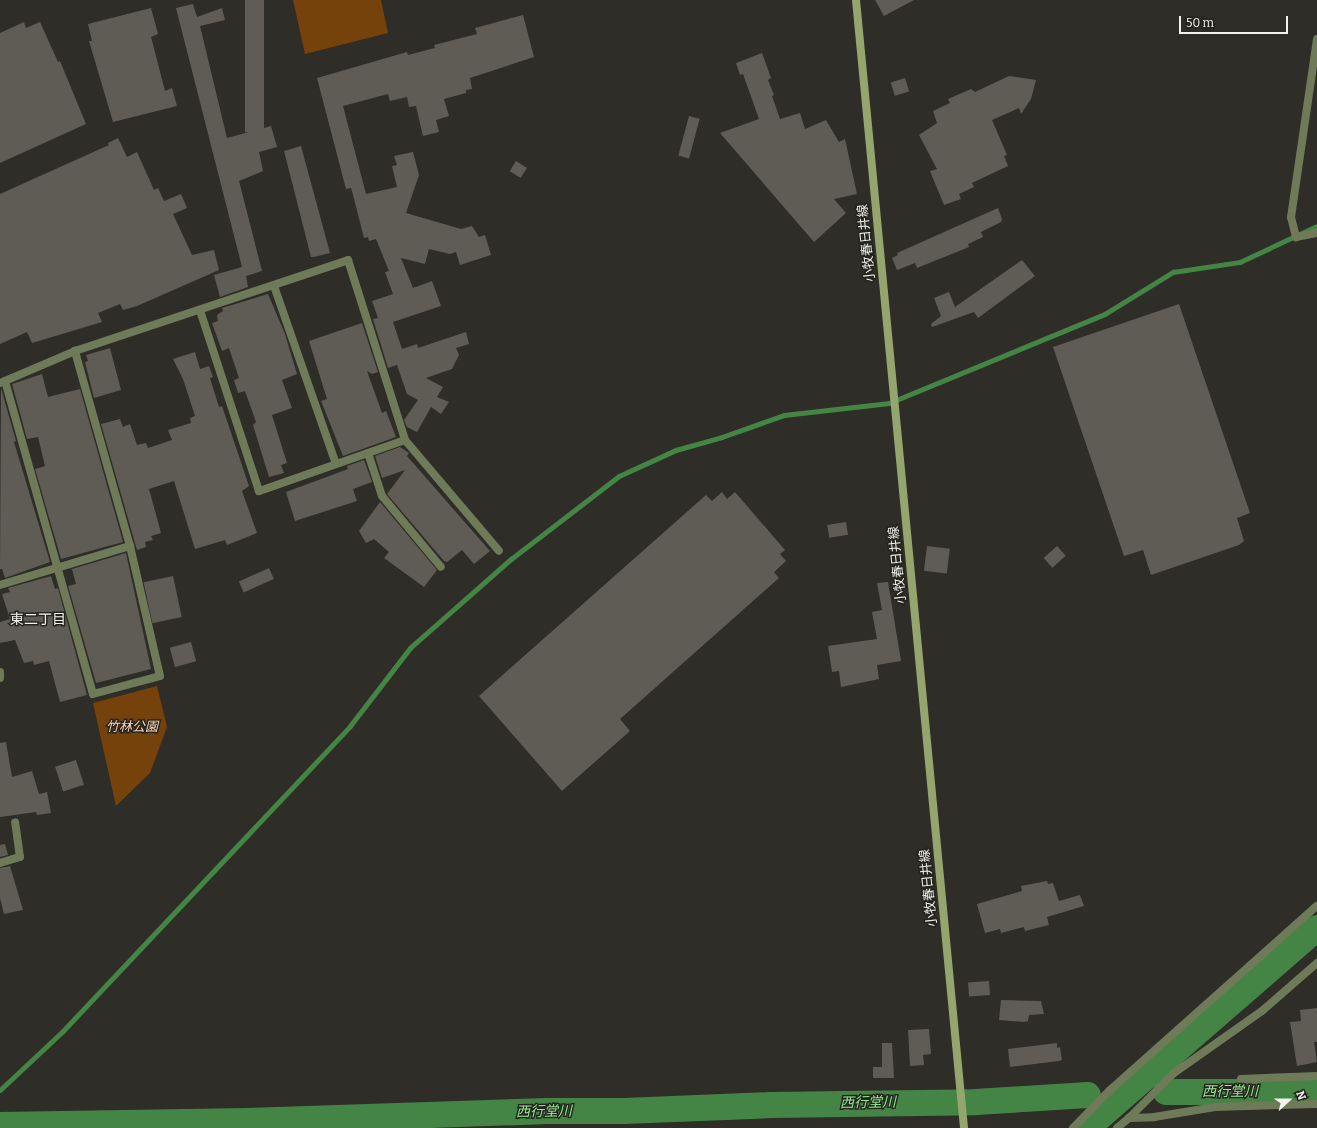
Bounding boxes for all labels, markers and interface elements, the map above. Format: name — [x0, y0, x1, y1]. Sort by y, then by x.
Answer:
scale bar — [1181, 8, 1290, 34]
text: 50 m — [1186, 16, 1214, 30]
street label: 小牧春日井線 — [855, 203, 879, 283]
street label: 小牧春日井線 — [886, 525, 910, 605]
district label: 東二丁目 — [10, 612, 66, 628]
park label: 竹林公園 — [106, 719, 158, 735]
street label: 小牧春日井線 — [917, 848, 941, 928]
north arrow — [1269, 1080, 1309, 1120]
water label: 西行堂川 — [1202, 1084, 1258, 1100]
text: N — [1293, 1089, 1308, 1102]
water label: 西行堂川 — [840, 1094, 896, 1112]
water label: 西行堂川 — [516, 1103, 572, 1121]

